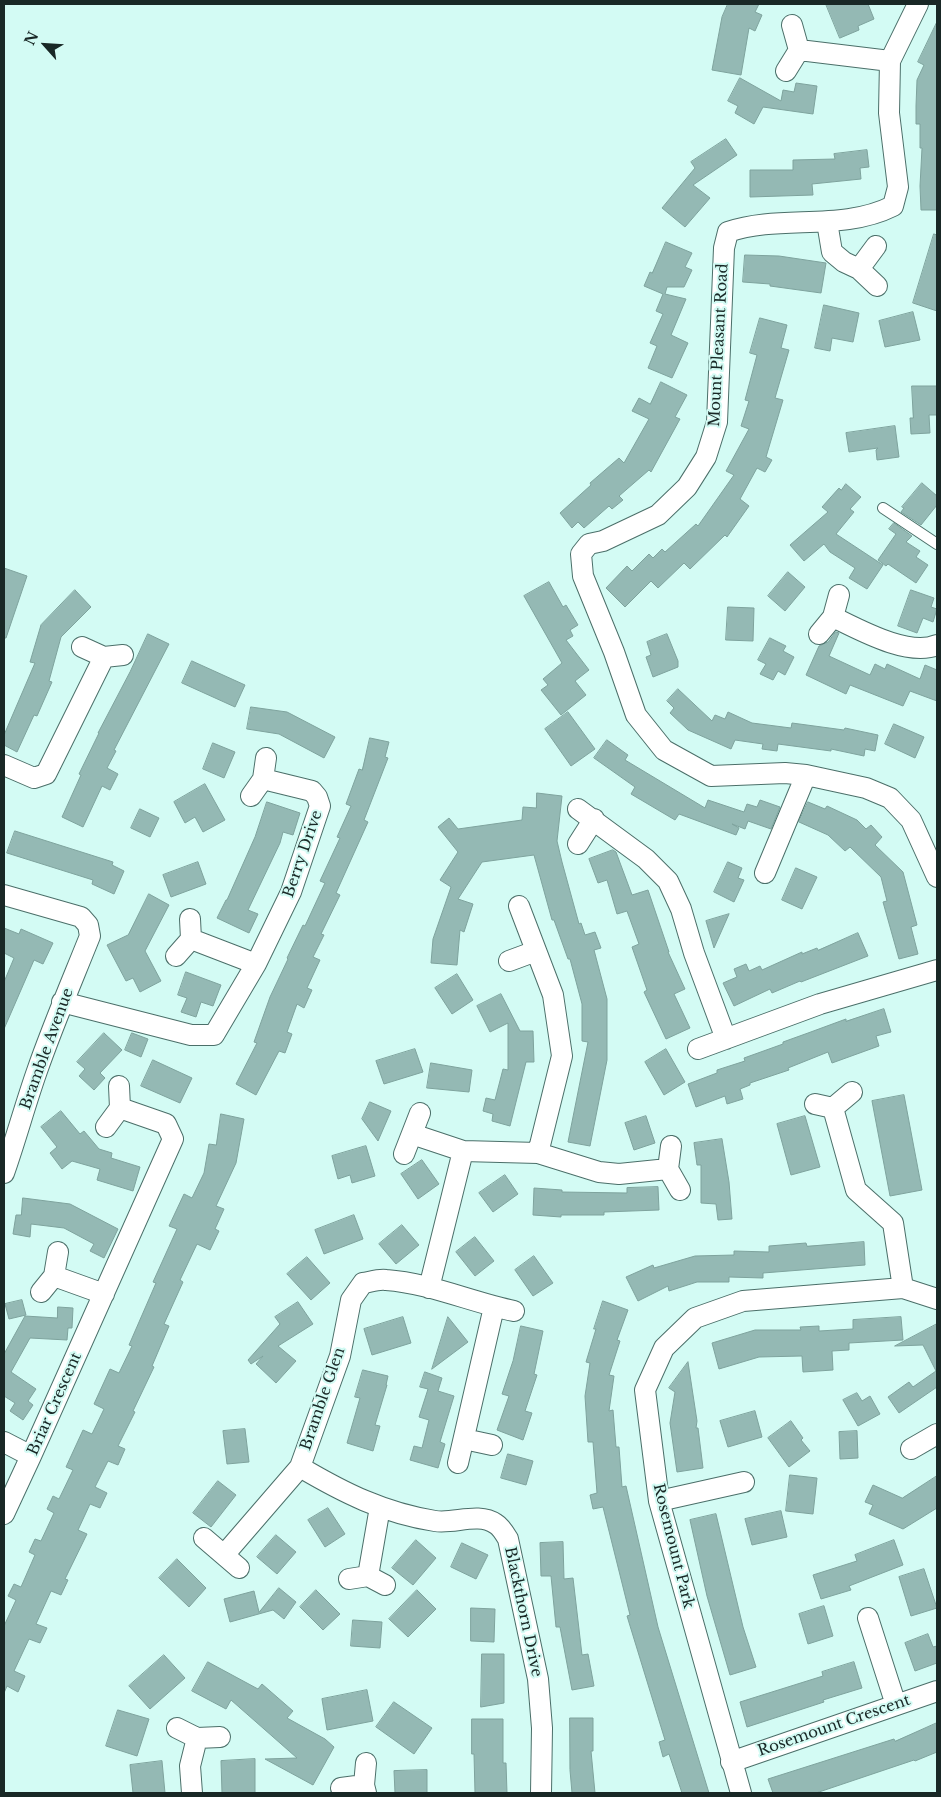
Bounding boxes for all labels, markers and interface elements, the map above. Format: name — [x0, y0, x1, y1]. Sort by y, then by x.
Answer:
north arrow — [20, 20, 70, 70]
text: N — [21, 29, 42, 48]
street label: Mount Pleasant Road — [706, 263, 732, 427]
street label: Berry Drive — [280, 808, 326, 900]
street label: Bramble Avenue — [17, 986, 77, 1112]
street label: Bramble Glen — [297, 1345, 349, 1453]
street label: Briar Crescent — [24, 1350, 86, 1458]
street label: Rosemount Park — [649, 1482, 697, 1610]
street label: Blackthorn Drive — [500, 1545, 546, 1679]
street label: Rosemount Crescent — [755, 1691, 913, 1761]

